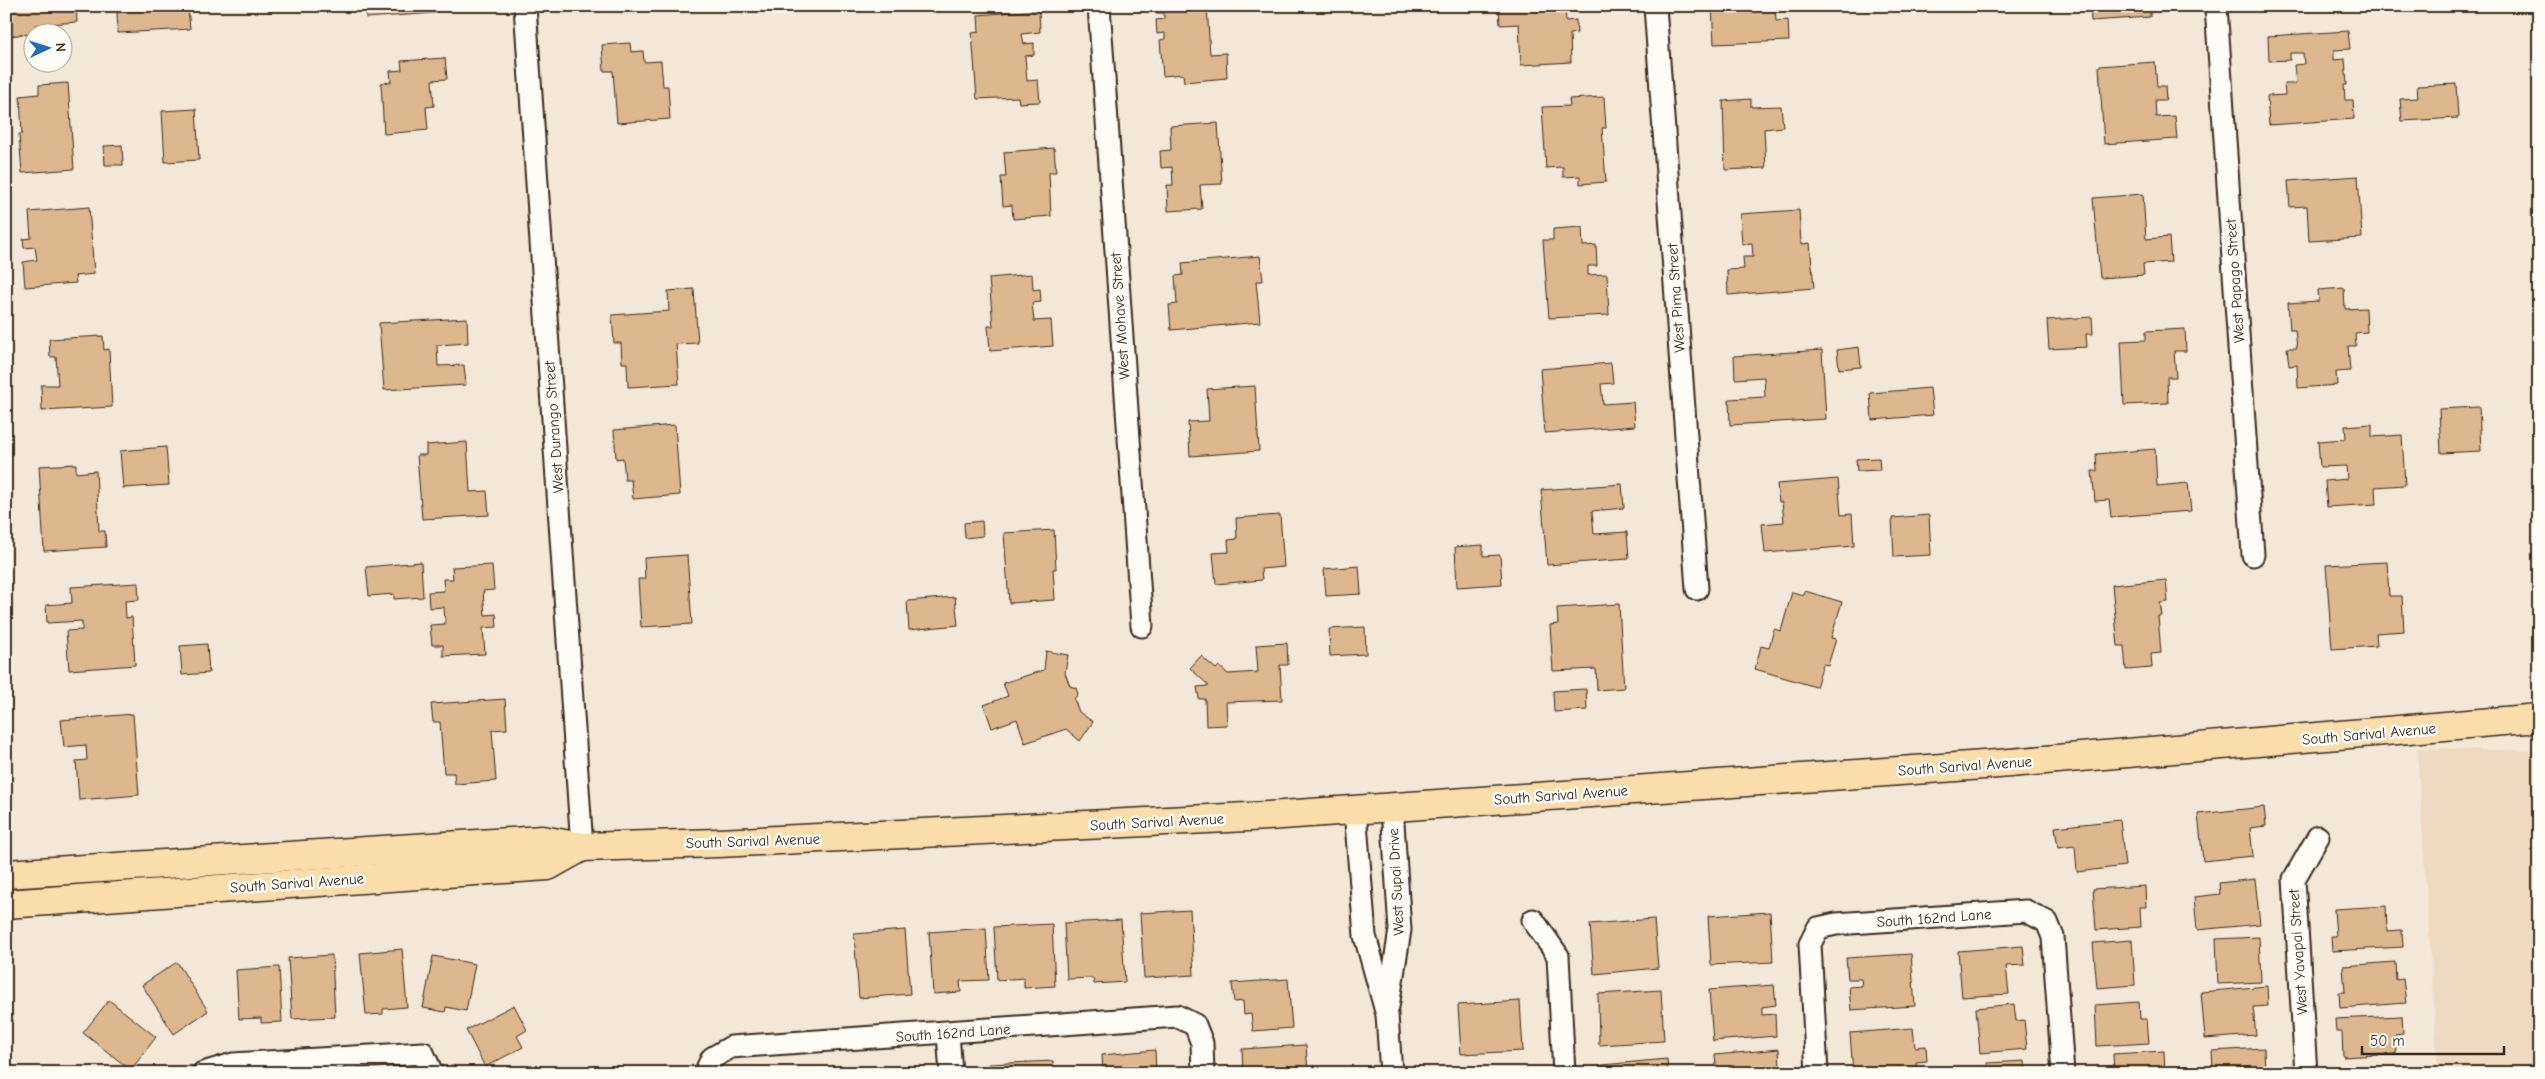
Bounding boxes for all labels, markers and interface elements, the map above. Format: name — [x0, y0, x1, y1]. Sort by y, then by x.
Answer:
north arrow — [22, 22, 72, 72]
text: N — [52, 42, 69, 52]
street label: West Papago Street — [2222, 217, 2248, 344]
street label: West Pima Street — [1663, 242, 1689, 353]
street label: West Mohave Street — [1107, 251, 1133, 380]
street label: West Durango Street — [540, 360, 568, 494]
street label: South Sarival Avenue — [2301, 719, 2437, 749]
street label: South Sarival Avenue — [1897, 752, 2033, 780]
street label: South Sarival Avenue — [1493, 781, 1629, 809]
street label: South Sarival Avenue — [1089, 809, 1225, 835]
street label: West Supai Drive — [1384, 827, 1408, 936]
street label: South Sarival Avenue — [686, 830, 821, 852]
street label: South Sarival Avenue — [229, 869, 365, 897]
street label: West Yavapai Street — [2285, 888, 2311, 1016]
street label: South 162nd Lane — [1876, 905, 1993, 931]
street label: South 162nd Lane — [895, 1020, 1012, 1046]
scale bar — [2362, 1024, 2505, 1056]
text: 50 m — [2370, 1032, 2405, 1050]

